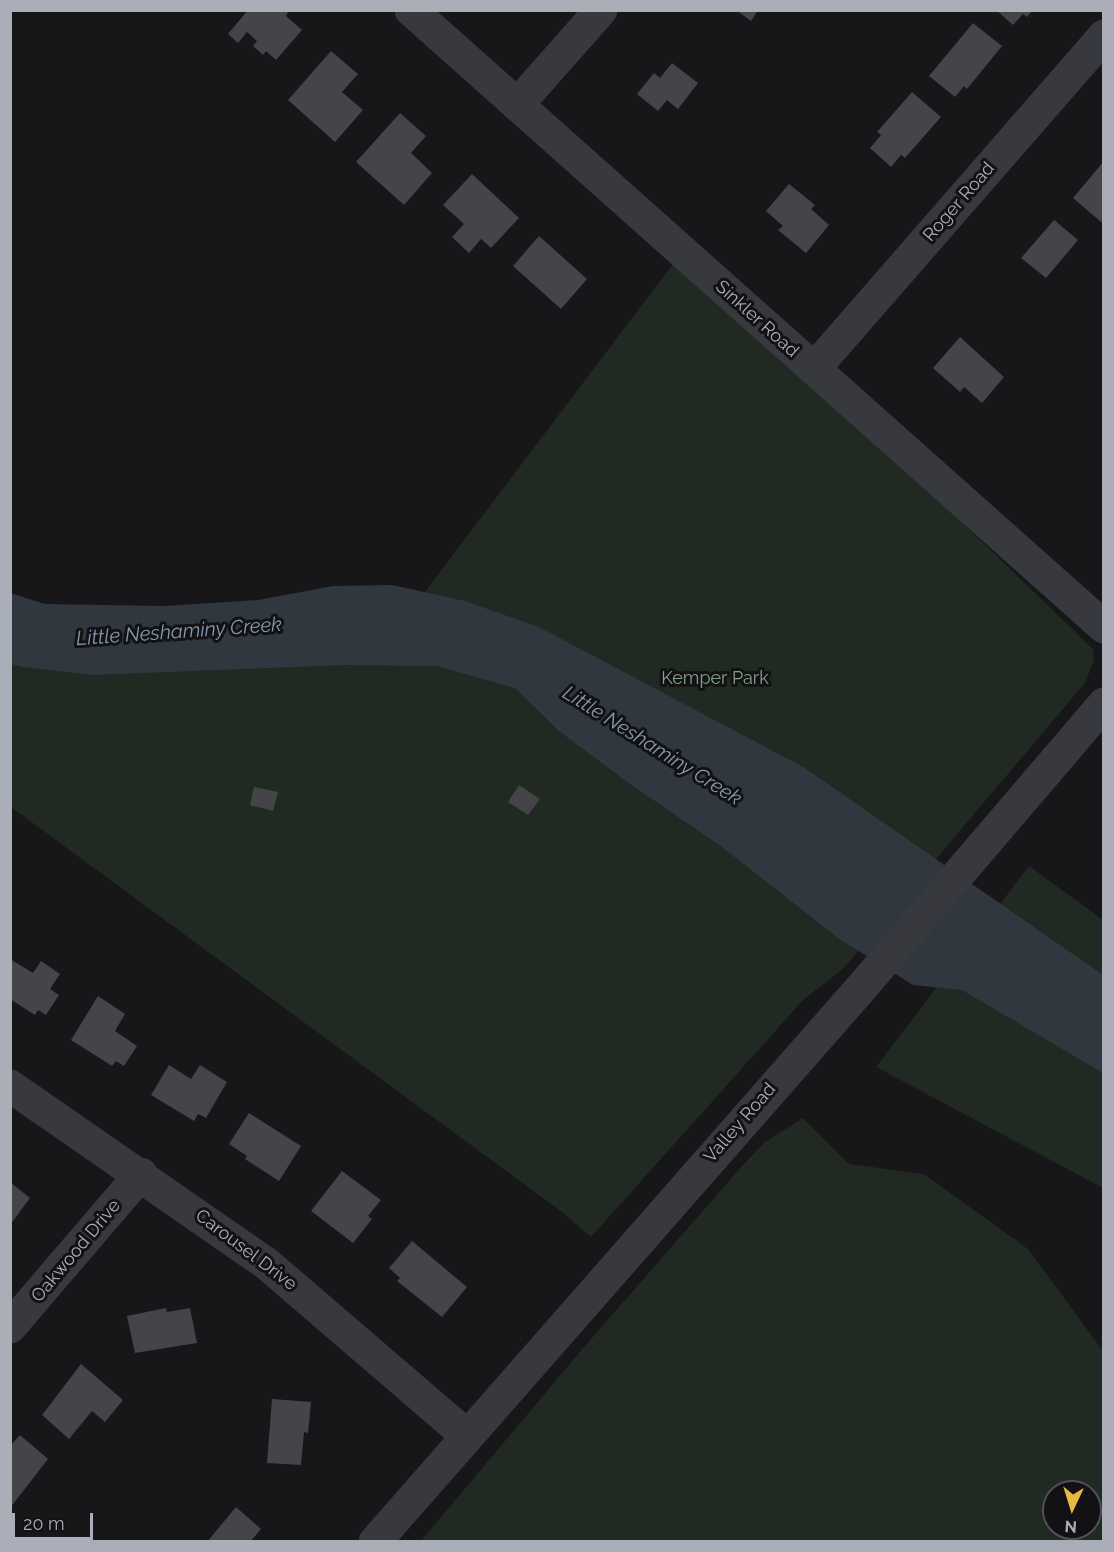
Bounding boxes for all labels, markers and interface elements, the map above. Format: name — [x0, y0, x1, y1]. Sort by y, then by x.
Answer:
street label: Roger Road — [919, 158, 999, 246]
street label: Sinkler Road — [711, 276, 803, 362]
water label: Little Neshaminy Creek — [75, 613, 283, 651]
park label: Kemper Park — [661, 668, 769, 690]
water label: Little Neshaminy Creek — [558, 681, 746, 811]
street label: Valley Road — [699, 1079, 781, 1167]
street label: Oakwood Drive — [27, 1195, 125, 1307]
street label: Carousel Drive — [191, 1205, 301, 1295]
north arrow — [1042, 1480, 1102, 1540]
scale bar — [15, 1501, 96, 1539]
text: 20 m — [23, 1513, 65, 1534]
text: N — [1064, 1517, 1078, 1536]

